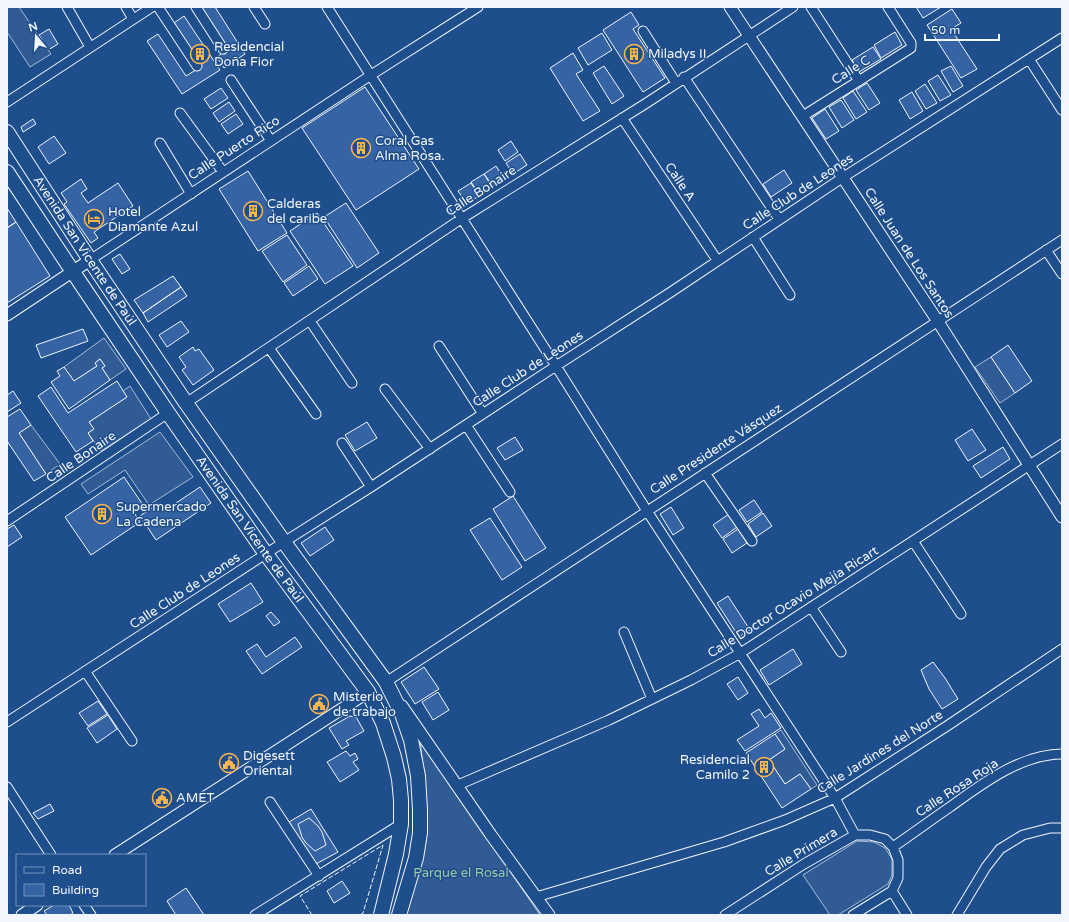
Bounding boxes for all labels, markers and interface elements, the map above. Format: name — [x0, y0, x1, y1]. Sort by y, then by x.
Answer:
north arrow — [16, 16, 56, 56]
scale bar — [925, 16, 999, 42]
text: N — [27, 19, 39, 35]
text: 50 m — [931, 23, 960, 37]
place label: Residencial Doña Fior — [214, 39, 284, 70]
building icon: Residencial Doña Fior — [189, 43, 211, 65]
building icon: Miladys II — [623, 43, 645, 65]
place label: Miladys II — [648, 46, 706, 62]
street label: Calle C — [829, 52, 873, 88]
street label: Calle Puerto Rico — [185, 112, 283, 184]
place label: Coral Gas Alma Rosa. — [375, 133, 445, 164]
building icon: Coral Gas Alma Rosa. — [350, 137, 372, 159]
street label: Calle Club de Leones — [740, 150, 856, 234]
street label: Calle A — [661, 160, 699, 205]
street label: Calle Bonaire — [443, 162, 519, 220]
street label: Avenida San Vicente de Paúl — [30, 173, 140, 329]
street label: Calle Juan de Los Santos — [861, 185, 957, 321]
place label: Calderas del caribe — [267, 196, 327, 227]
building icon: Calderas del caribe — [242, 200, 264, 222]
place label: Hotel Diamante Azul — [108, 204, 198, 235]
hotel icon: Hotel Diamante Azul — [83, 208, 105, 230]
street label: Calle Club de Leones — [470, 327, 586, 411]
street label: Calle Presidente Vásquez — [647, 400, 785, 498]
street label: Calle Bonaire — [43, 428, 119, 486]
street label: Avenida San Vicente de Paúl — [192, 453, 307, 606]
place label: Supermercado La Cadena — [116, 499, 207, 530]
building icon: Supermercado La Cadena — [91, 503, 113, 525]
street label: Calle Doctor Ocavio Mejía Ricart — [705, 543, 881, 661]
street label: Calle Club de Leones — [127, 549, 243, 633]
place label: Misterio de trabajo — [333, 689, 396, 720]
public building icon: Misterio de trabajo — [308, 693, 330, 715]
street label: Calle Jardines del Norte — [814, 707, 946, 797]
place label: Digesett Oriental — [243, 748, 295, 779]
public building icon: Digesett Oriental — [218, 752, 240, 774]
place label: Residencial Camilo 2 — [680, 752, 750, 783]
street label: Calle Rosa Roja — [913, 755, 1001, 821]
building icon: Residencial Camilo 2 — [753, 756, 775, 778]
public building icon: AMET — [151, 787, 173, 809]
place label: AMET — [176, 790, 215, 806]
street label: Calle Primera — [762, 824, 840, 880]
legend — [16, 854, 146, 906]
text: Road — [52, 863, 82, 877]
park label: Parque el Rosal — [413, 865, 509, 881]
text: Building — [52, 883, 99, 897]

